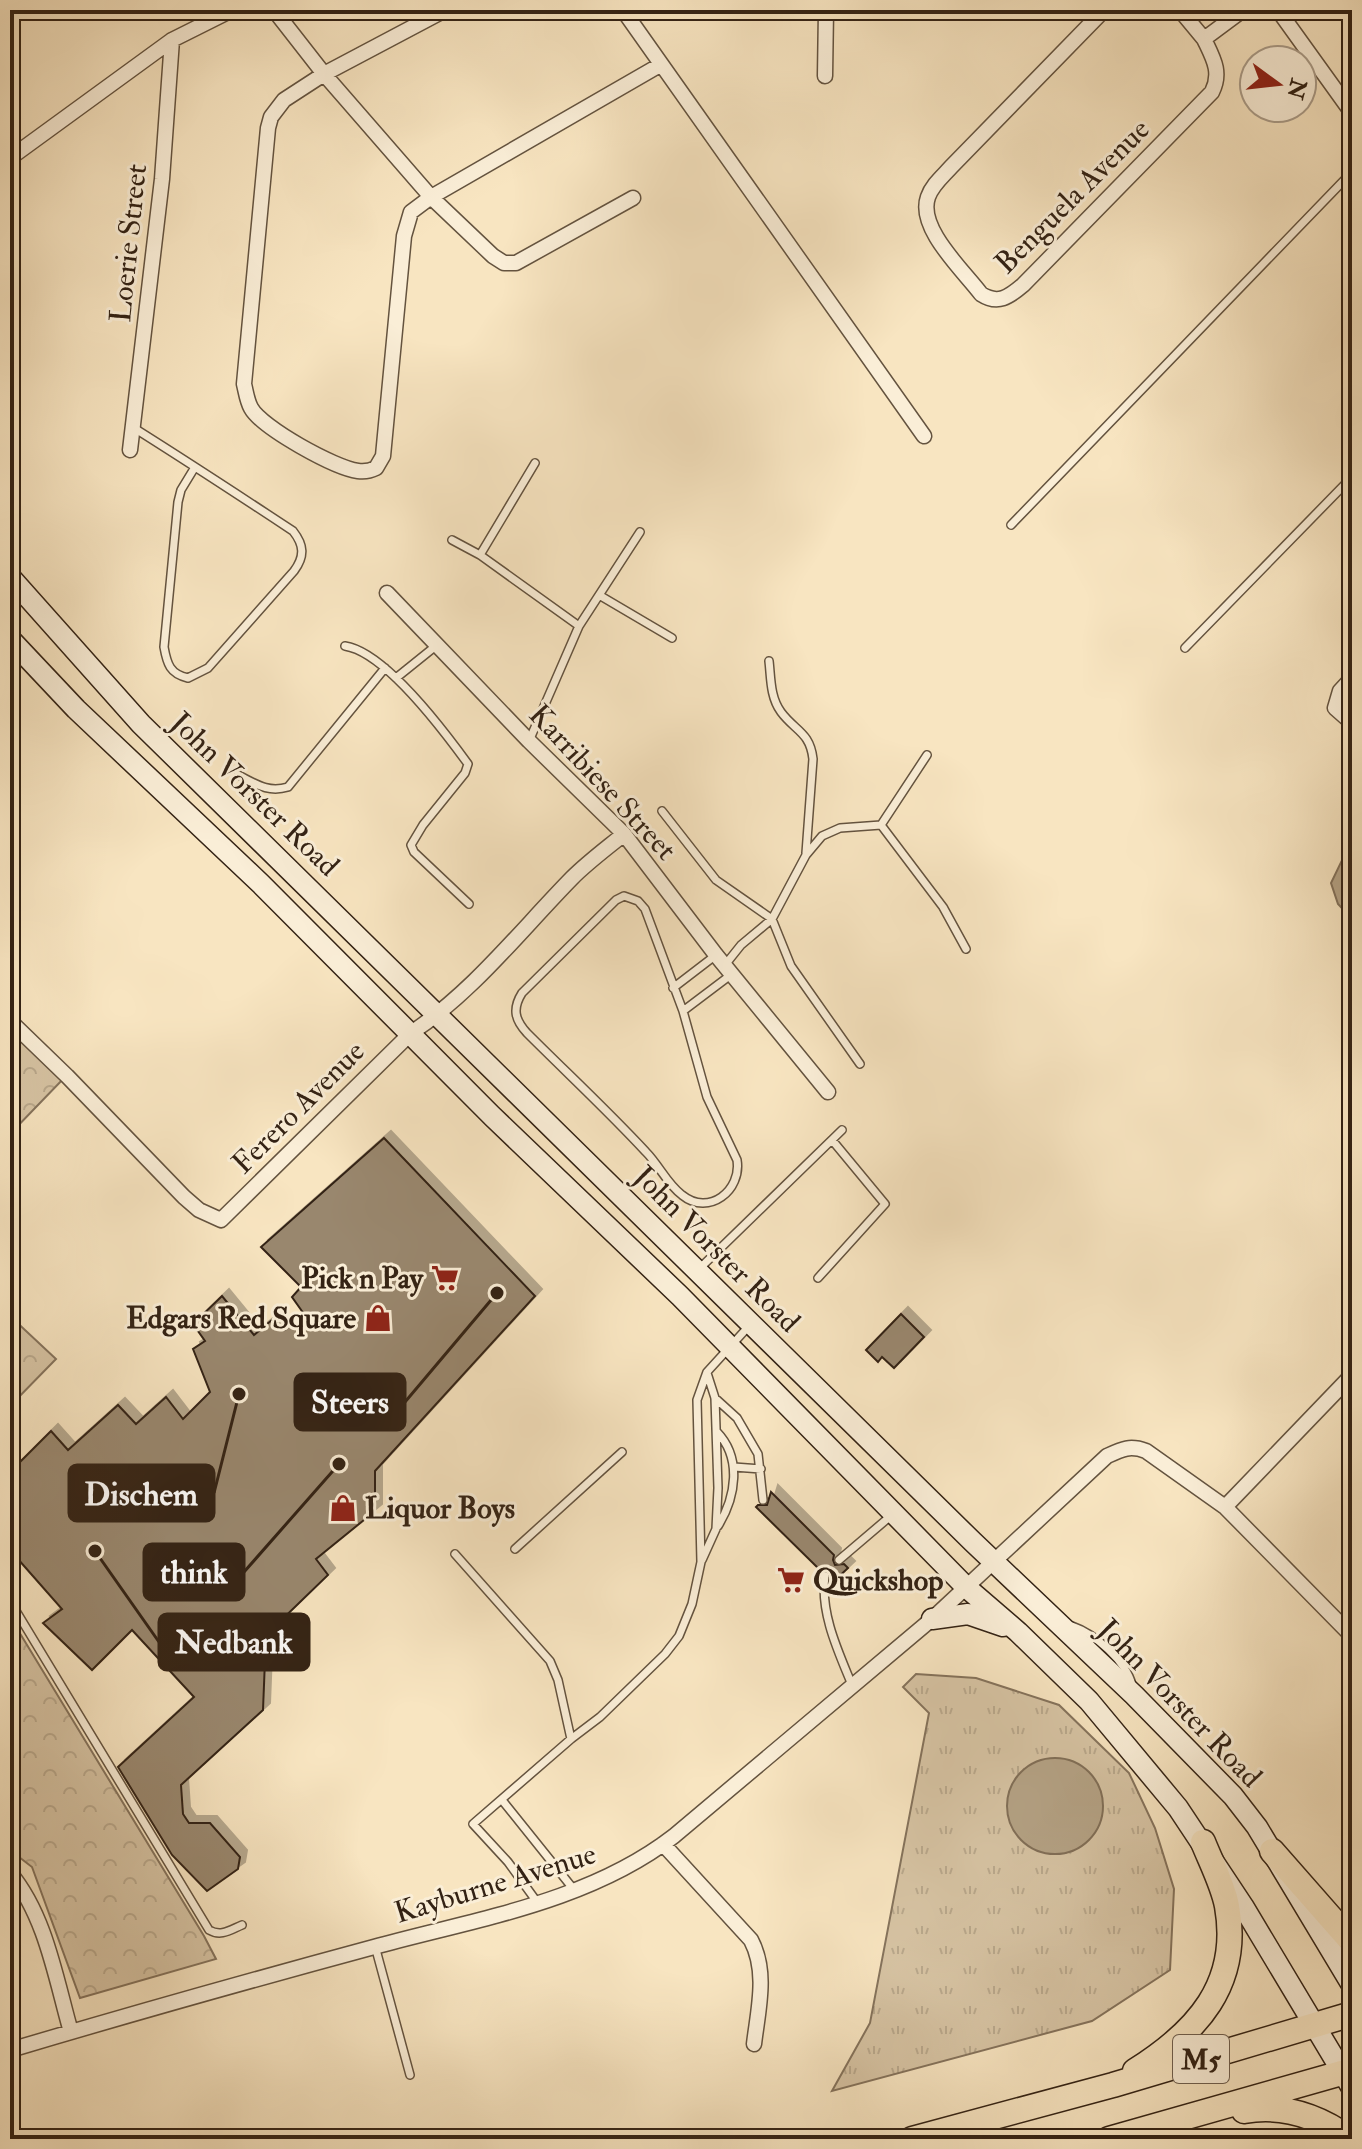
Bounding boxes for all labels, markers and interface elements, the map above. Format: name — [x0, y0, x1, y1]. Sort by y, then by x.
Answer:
north arrow — [1238, 44, 1318, 124]
text: N — [1280, 75, 1313, 102]
street label: Benguela Avenue — [987, 111, 1158, 282]
street label: Loerie Street — [102, 162, 155, 324]
street label: Karribiese Street — [521, 697, 685, 868]
street label: John Vorster Road — [162, 704, 347, 884]
street label: Ferero Avenue — [224, 1033, 373, 1182]
street label: John Vorster Road — [625, 1158, 808, 1341]
place label: Pick n Pay — [301, 1260, 425, 1297]
supermarket icon: Pick n Pay — [430, 1263, 460, 1293]
place label: Edgars Red Square — [126, 1300, 356, 1337]
shop icon: Edgars Red Square — [363, 1303, 393, 1333]
callout: Steers — [295, 1374, 405, 1430]
text: Steers — [311, 1383, 389, 1423]
callout: Dischem — [69, 1465, 214, 1521]
text: Dischem — [84, 1475, 198, 1515]
place label: Liquor Boys — [365, 1490, 515, 1527]
shop icon: Liquor Boys — [328, 1493, 358, 1523]
callout: think — [144, 1544, 244, 1600]
text: think — [160, 1553, 228, 1593]
place label: Quickshop — [813, 1562, 943, 1599]
supermarket icon: Quickshop — [776, 1565, 806, 1595]
street label: John Vorster Road — [1089, 1610, 1270, 1796]
callout: Nedbank — [159, 1614, 309, 1670]
text: Nedbank — [174, 1623, 294, 1663]
street label: Kayburne Avenue — [390, 1835, 600, 1932]
road number: M5 — [1173, 2035, 1229, 2083]

